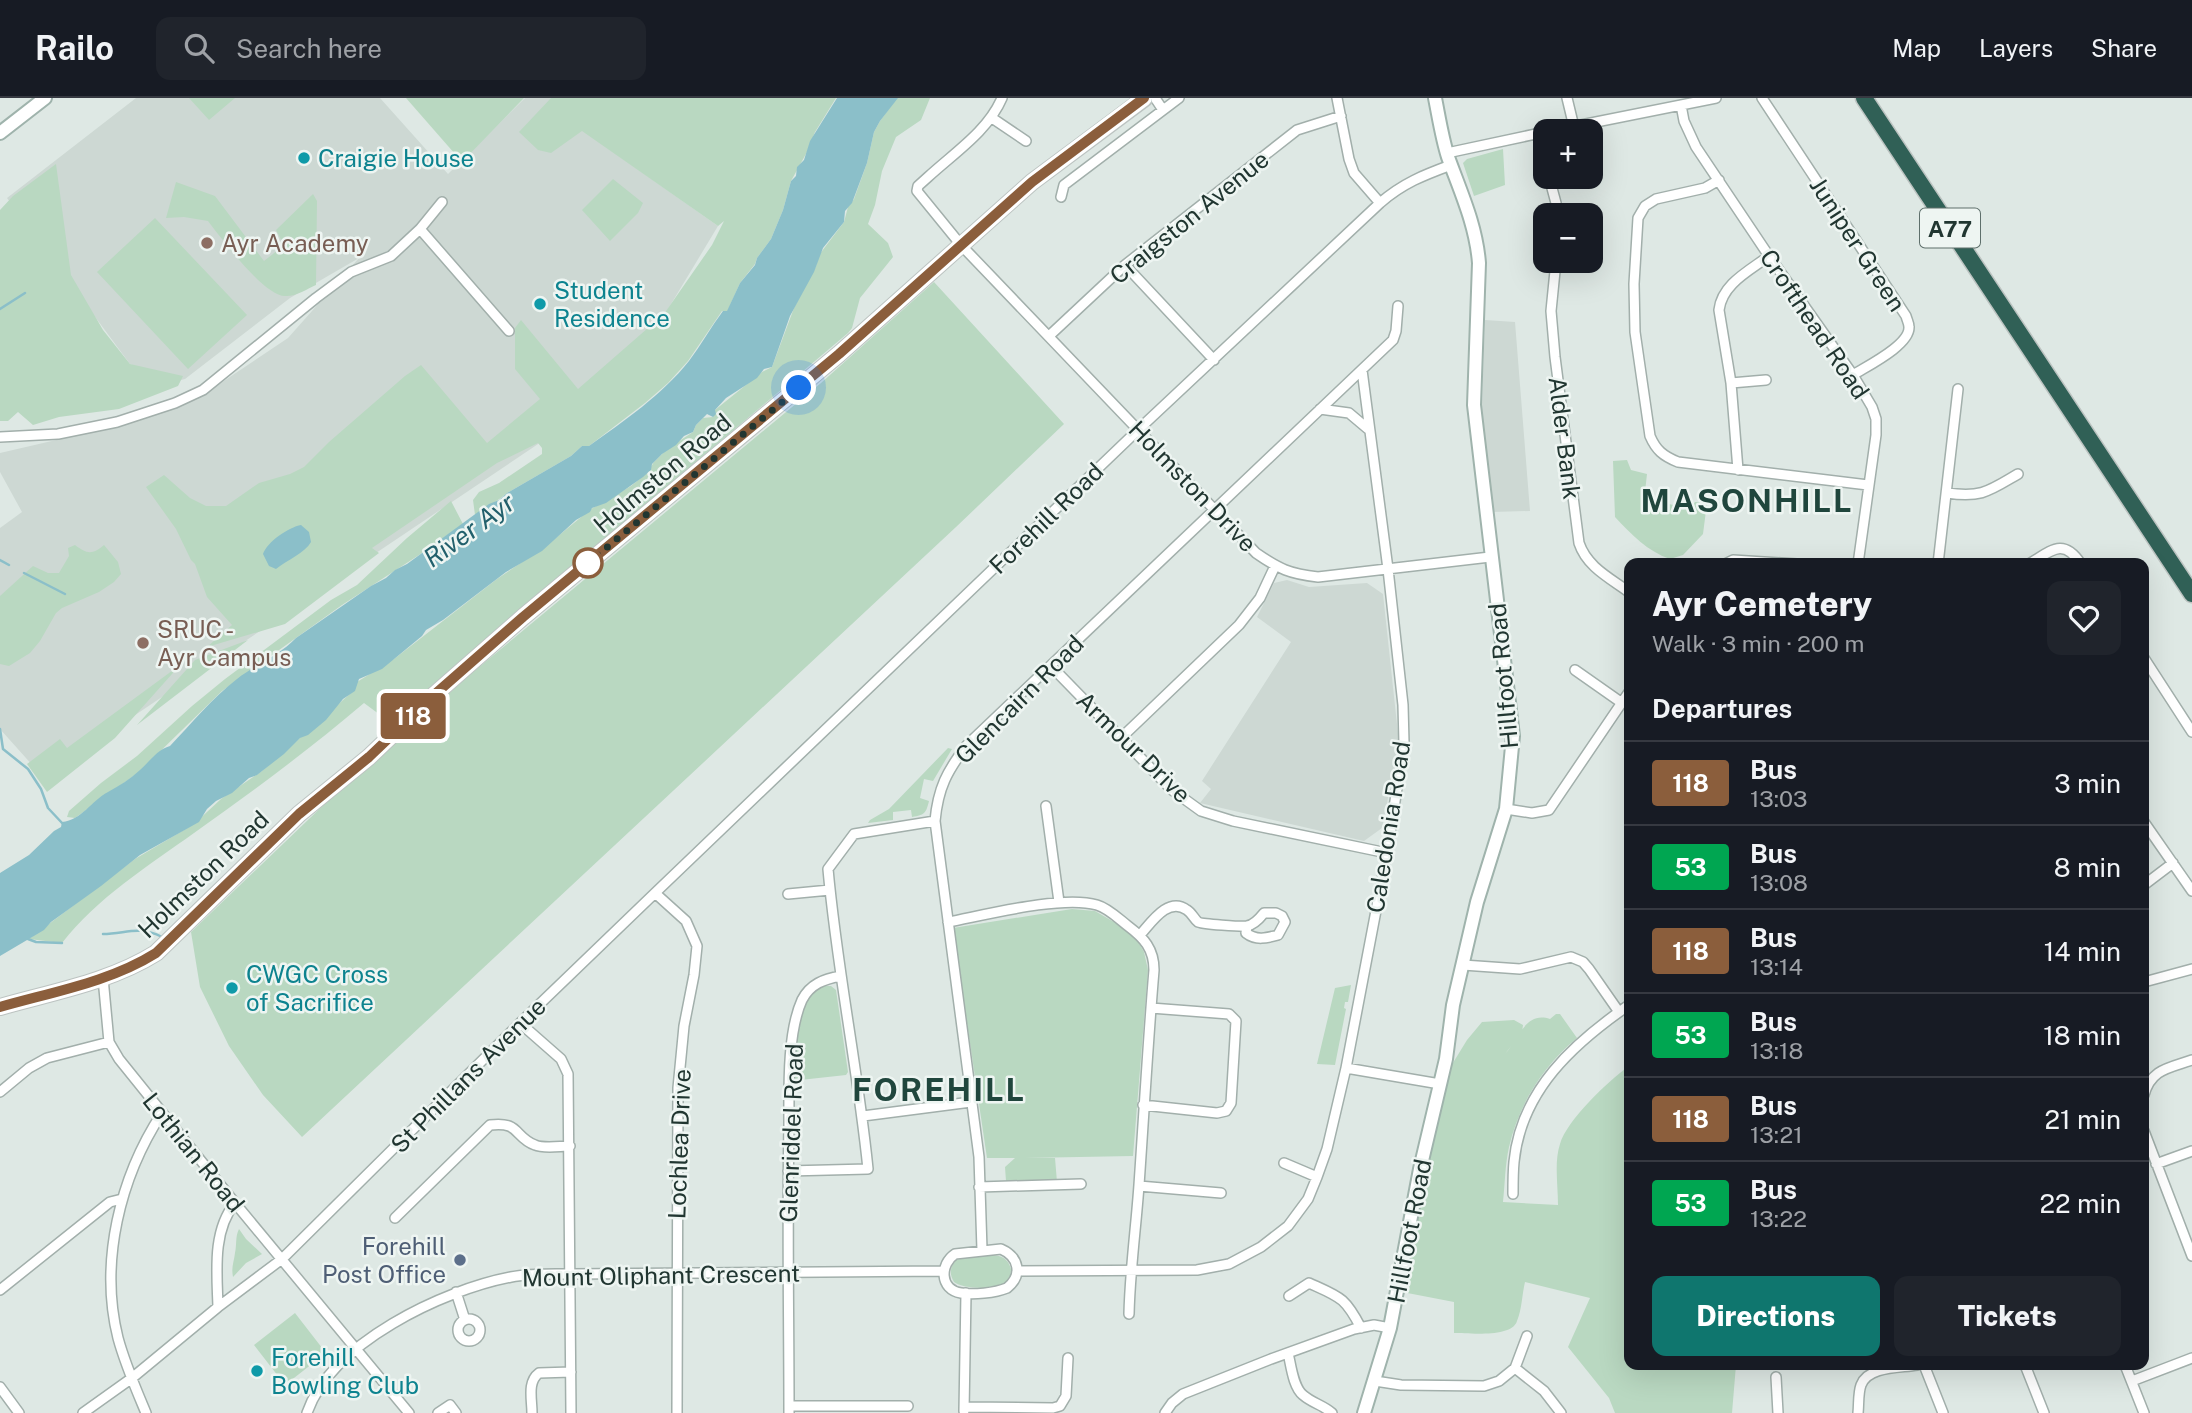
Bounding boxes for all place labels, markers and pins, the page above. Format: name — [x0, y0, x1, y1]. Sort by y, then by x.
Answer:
place label: Craigie House — [318, 144, 474, 172]
marker: Craigie House — [296, 150, 312, 166]
place label: Ayr Academy — [221, 229, 369, 257]
marker: Ayr Academy — [199, 235, 215, 251]
place label: Student Residence — [554, 276, 670, 332]
marker: Student Residence — [532, 296, 548, 312]
unlabelled marker — [573, 548, 603, 578]
place label: SRUC - Ayr Campus — [157, 615, 291, 671]
marker: SRUC - Ayr Campus — [135, 635, 151, 651]
place label: CWGC Cross of Sacrifice — [246, 960, 388, 1016]
marker: CWGC Cross of Sacrifice — [224, 980, 240, 996]
place label: Forehill Post Office — [322, 1232, 446, 1288]
marker: Forehill Post Office — [452, 1252, 468, 1268]
place label: Forehill Bowling Club — [271, 1343, 419, 1399]
marker: Forehill Bowling Club — [249, 1363, 265, 1379]

